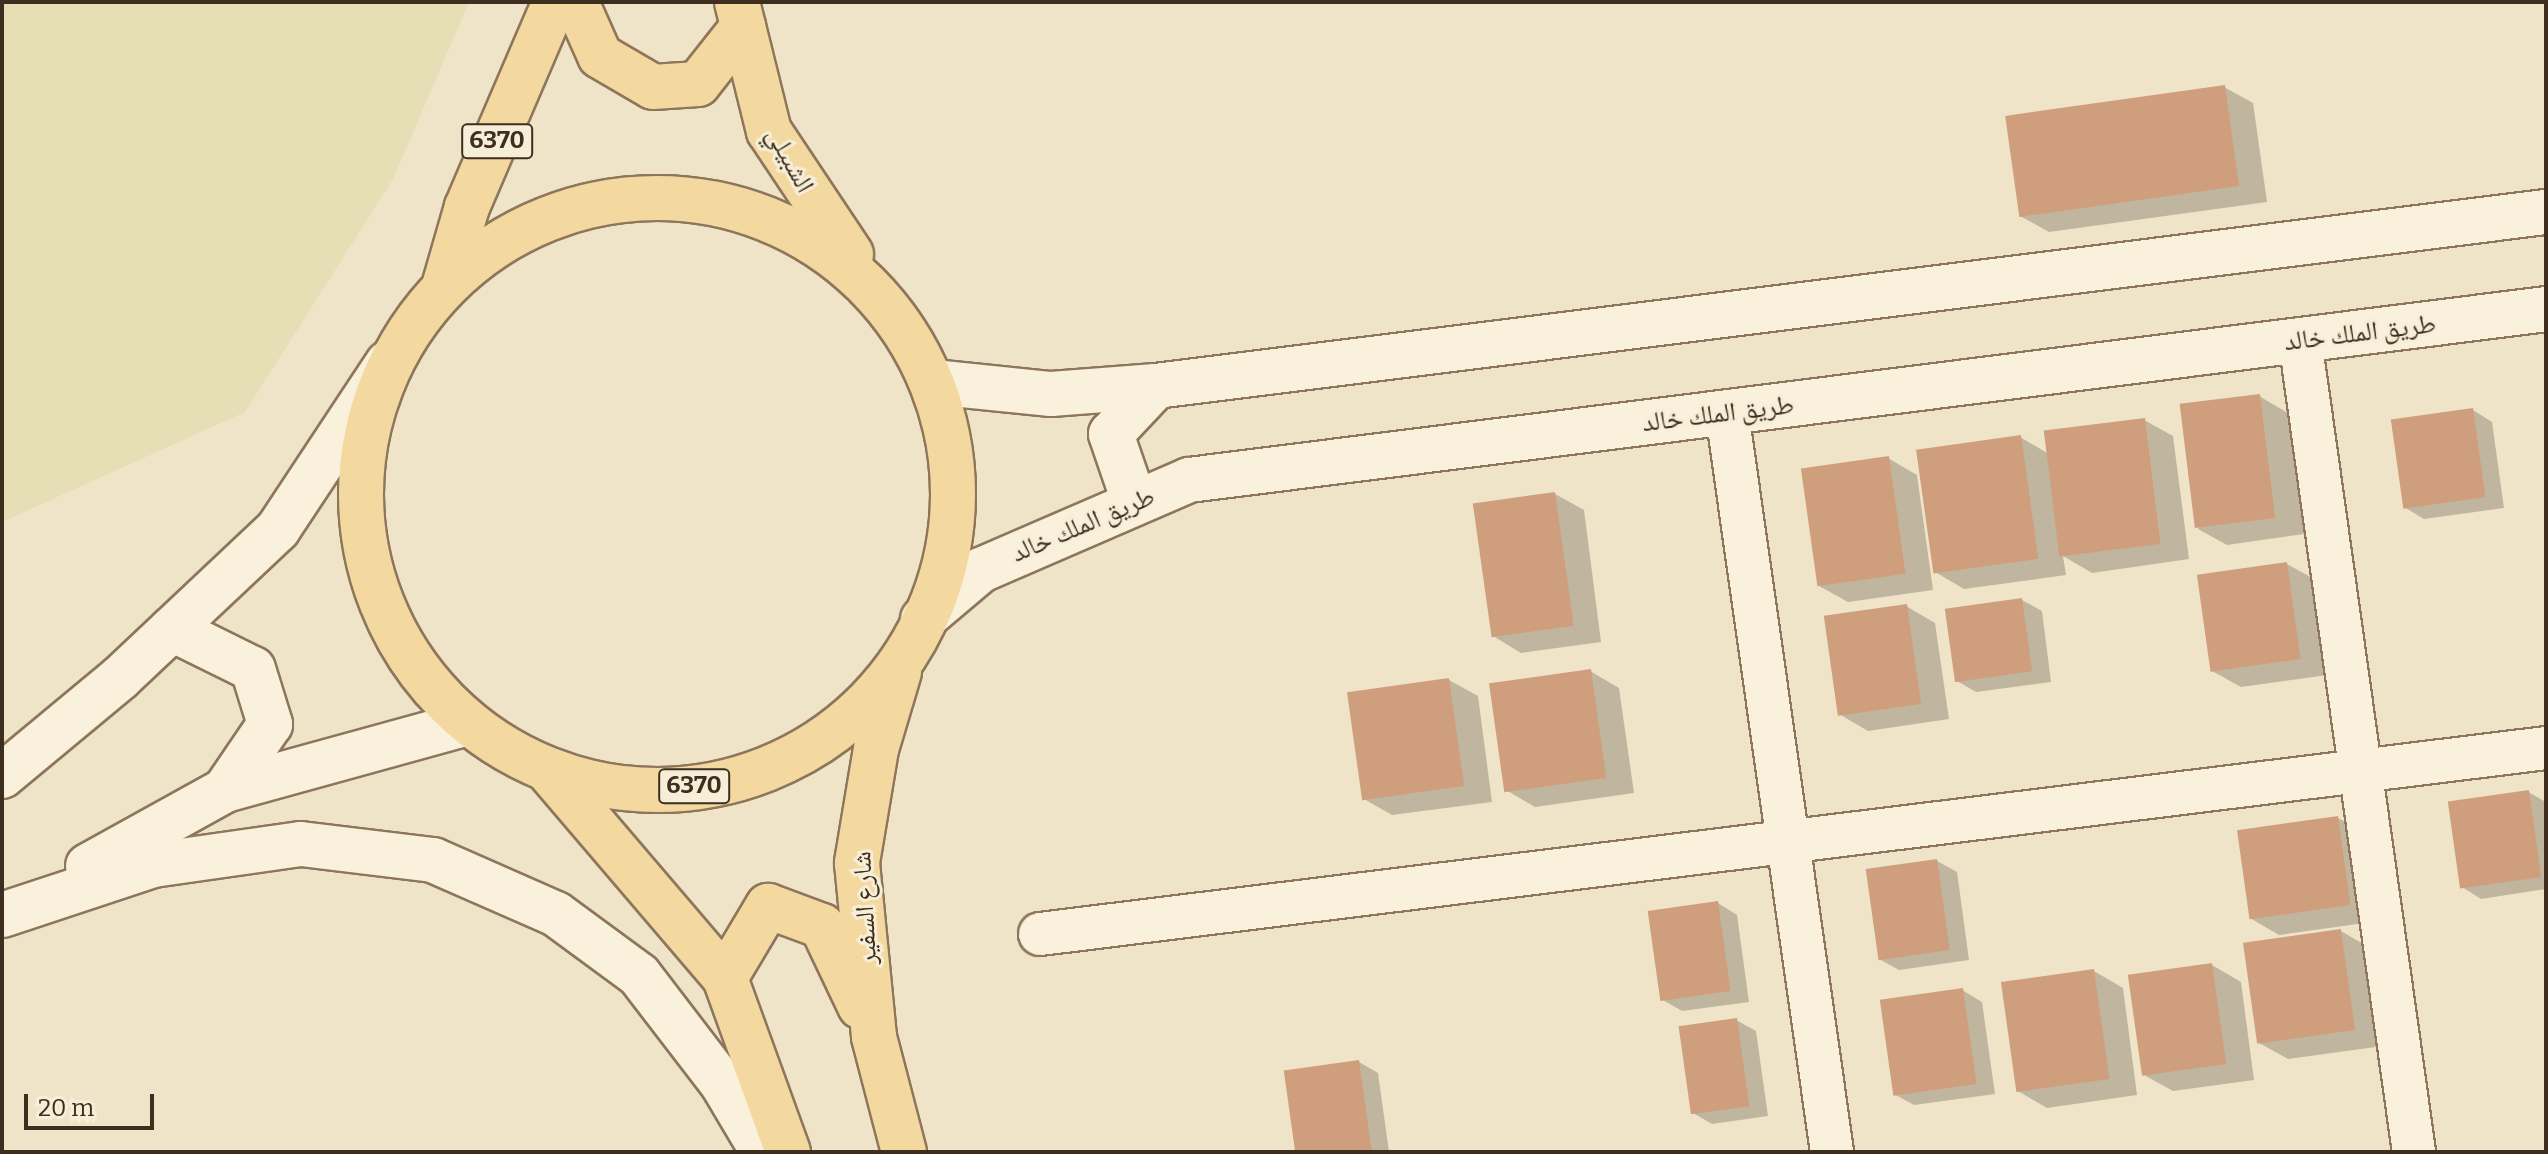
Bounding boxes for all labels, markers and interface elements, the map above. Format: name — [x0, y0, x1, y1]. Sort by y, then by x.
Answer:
road number: 6370 — [461, 121, 533, 161]
street label: الشبيلي — [759, 122, 821, 198]
street label: طريق الملك خالد — [2282, 308, 2438, 358]
street label: طريق الملك خالد — [1640, 389, 1796, 439]
street label: طريق الملك خالد — [1007, 481, 1159, 569]
road number: 6370 — [658, 766, 730, 806]
street label: شارع السفير — [846, 851, 884, 965]
scale bar — [28, 1078, 158, 1128]
text: 20 m — [38, 1094, 94, 1122]

